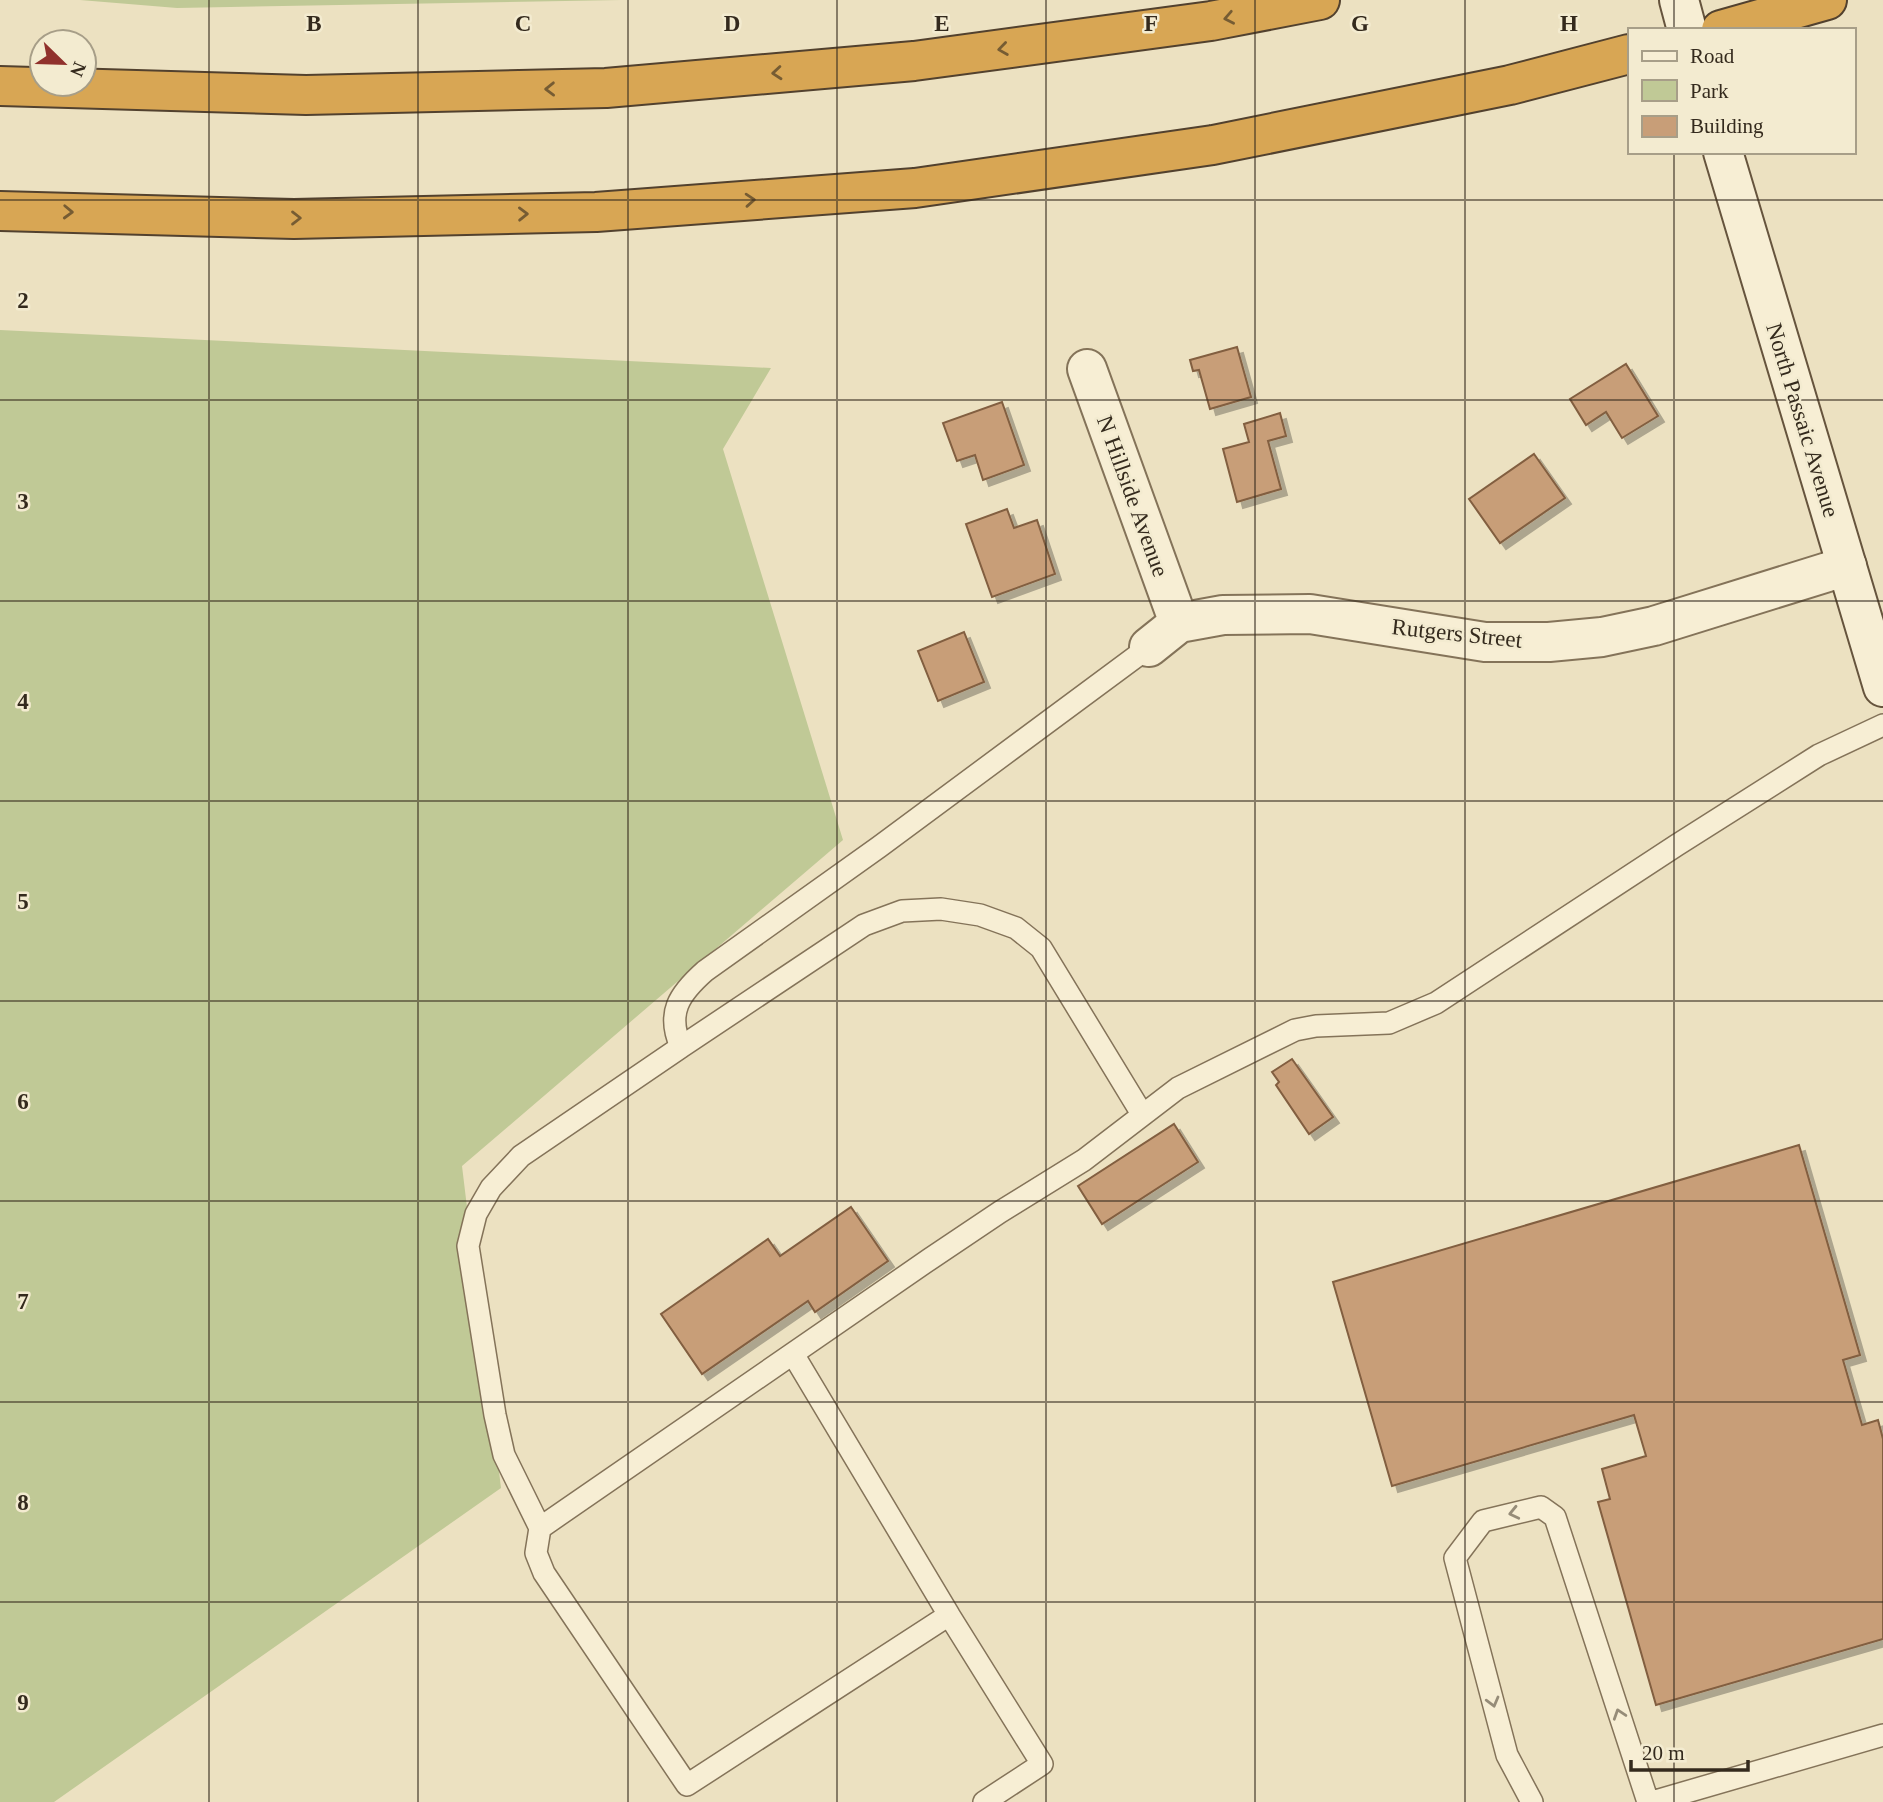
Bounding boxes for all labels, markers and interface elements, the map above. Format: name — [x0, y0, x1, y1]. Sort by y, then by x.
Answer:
one-way arrow — [1223, 9, 1235, 24]
text: B — [306, 11, 322, 36]
text: C — [515, 11, 531, 36]
text: D — [724, 11, 740, 36]
text: E — [934, 11, 950, 36]
text: F — [1144, 11, 1158, 36]
text: G — [1351, 11, 1369, 36]
text: H — [1560, 11, 1578, 36]
north arrow — [28, 28, 98, 98]
legend — [1628, 28, 1855, 154]
one-way arrow — [997, 41, 1009, 56]
text: Road — [1690, 44, 1735, 68]
text: N — [66, 59, 91, 80]
one-way arrow — [771, 65, 782, 80]
text: Park — [1690, 79, 1729, 103]
one-way arrow — [544, 82, 555, 97]
text: Building — [1690, 114, 1764, 138]
one-way arrow — [745, 193, 756, 208]
one-way arrow — [63, 205, 74, 220]
one-way arrow — [518, 206, 529, 222]
one-way arrow — [291, 210, 301, 226]
text: 2 — [17, 288, 29, 313]
street label: North Passaic Avenue — [1761, 320, 1844, 520]
street label: N Hillside Avenue — [1092, 412, 1173, 580]
text: 3 — [17, 489, 29, 514]
street label: Rutgers Street — [1391, 614, 1524, 653]
text: 4 — [17, 689, 29, 714]
text: 5 — [17, 889, 29, 914]
text: 6 — [17, 1089, 29, 1114]
text: 7 — [17, 1289, 29, 1314]
text: 8 — [17, 1490, 29, 1515]
one-way arrow — [1508, 1505, 1520, 1520]
text: 9 — [17, 1690, 29, 1715]
one-way arrow — [1485, 1696, 1499, 1708]
one-way arrow — [1613, 1708, 1627, 1720]
scale bar — [1631, 1728, 1748, 1772]
text: 20 m — [1642, 1741, 1685, 1765]

